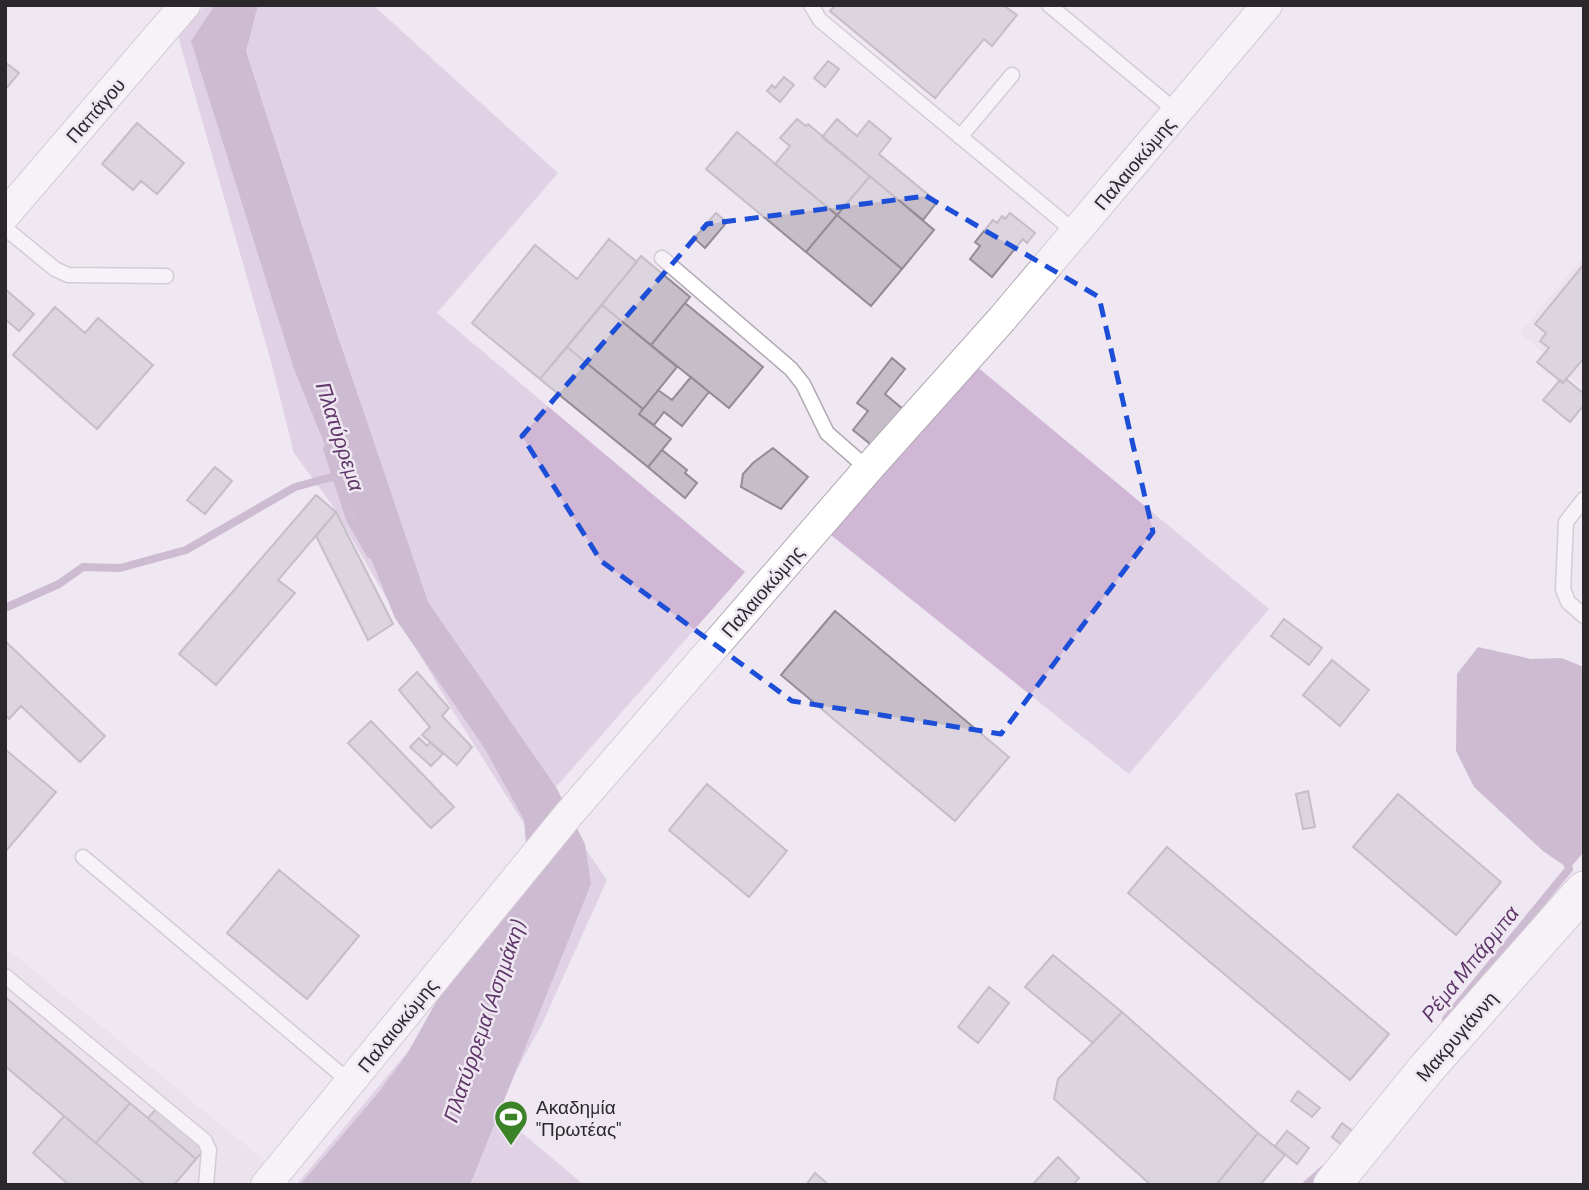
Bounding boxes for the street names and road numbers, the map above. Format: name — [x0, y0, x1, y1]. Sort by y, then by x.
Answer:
street label: Παπάγου — [61, 73, 129, 147]
street label: Παλαιοκώμης — [1089, 112, 1179, 214]
street label: Παλαιοκώμης — [716, 540, 808, 642]
street label: Παλαιοκώμης — [352, 974, 442, 1076]
street label: Μακρυγιάννη — [1411, 986, 1501, 1086]

